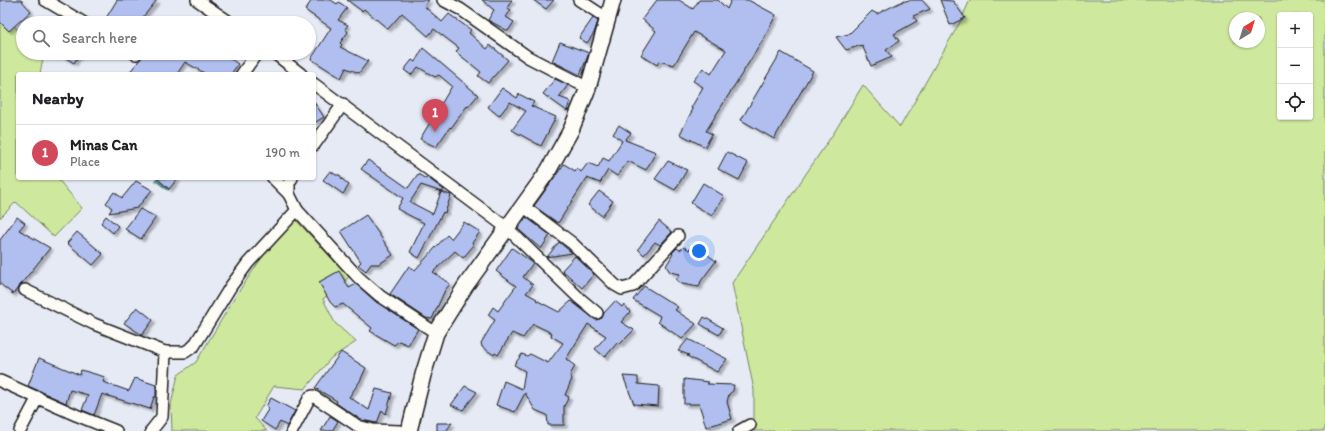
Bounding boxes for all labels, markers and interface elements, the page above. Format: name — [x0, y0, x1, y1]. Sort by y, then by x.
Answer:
north arrow — [1229, 12, 1265, 48]
map controls — [1277, 12, 1313, 120]
button: + — [1277, 12, 1313, 48]
search box — [16, 16, 316, 60]
icon: search — [30, 27, 52, 49]
text: Search here — [62, 29, 137, 47]
button: − — [1277, 48, 1313, 84]
button: locate — [1277, 84, 1313, 120]
text: Nearby — [32, 88, 84, 108]
pin: 1 — [422, 99, 448, 132]
text: Minas Can — [70, 136, 137, 154]
text: 1 — [42, 145, 48, 160]
text: 190 m — [265, 145, 300, 160]
text: Place — [70, 154, 100, 169]
your location — [689, 241, 709, 261]

